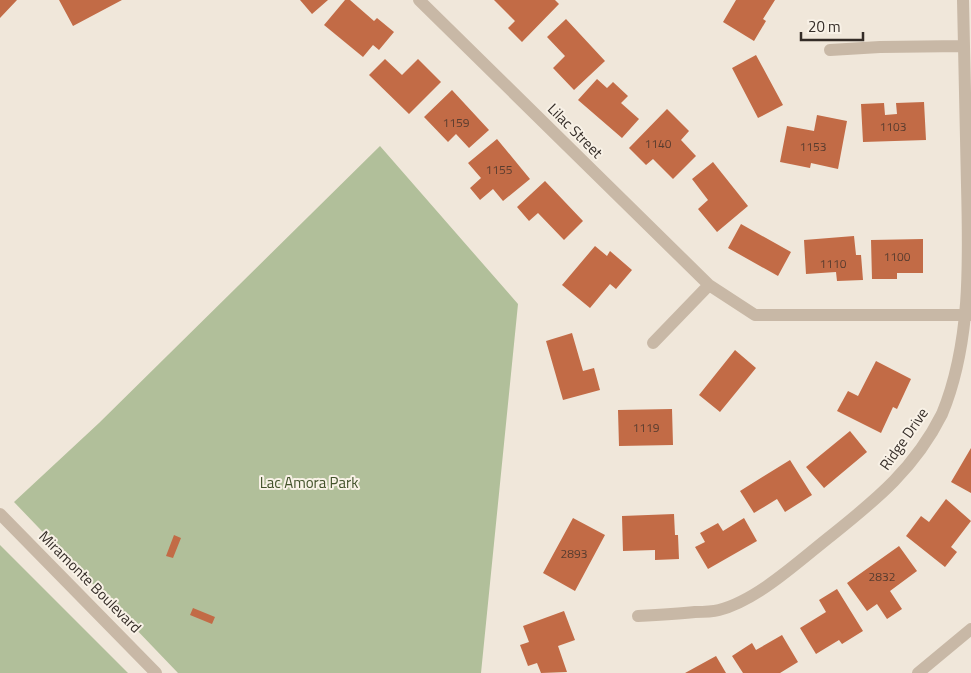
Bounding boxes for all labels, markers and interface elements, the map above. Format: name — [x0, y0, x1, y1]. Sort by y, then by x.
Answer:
scale bar — [801, 10, 864, 42]
text: 20 m — [808, 15, 841, 38]
street label: Lilac Street — [542, 98, 609, 164]
house number: 1159 — [443, 113, 470, 132]
house number: 1103 — [880, 117, 906, 136]
house number: 1140 — [645, 134, 672, 153]
house number: 1153 — [800, 137, 826, 156]
house number: 1155 — [486, 160, 513, 179]
house number: 1100 — [884, 247, 911, 266]
house number: 1110 — [820, 254, 847, 273]
street label: Ridge Drive — [874, 403, 934, 475]
house number: 1119 — [633, 418, 660, 437]
park label: Lac Amora Park — [260, 471, 358, 494]
street label: Miramonte Boulevard — [34, 525, 147, 638]
house number: 2893 — [561, 544, 587, 563]
house number: 2832 — [869, 567, 895, 586]

